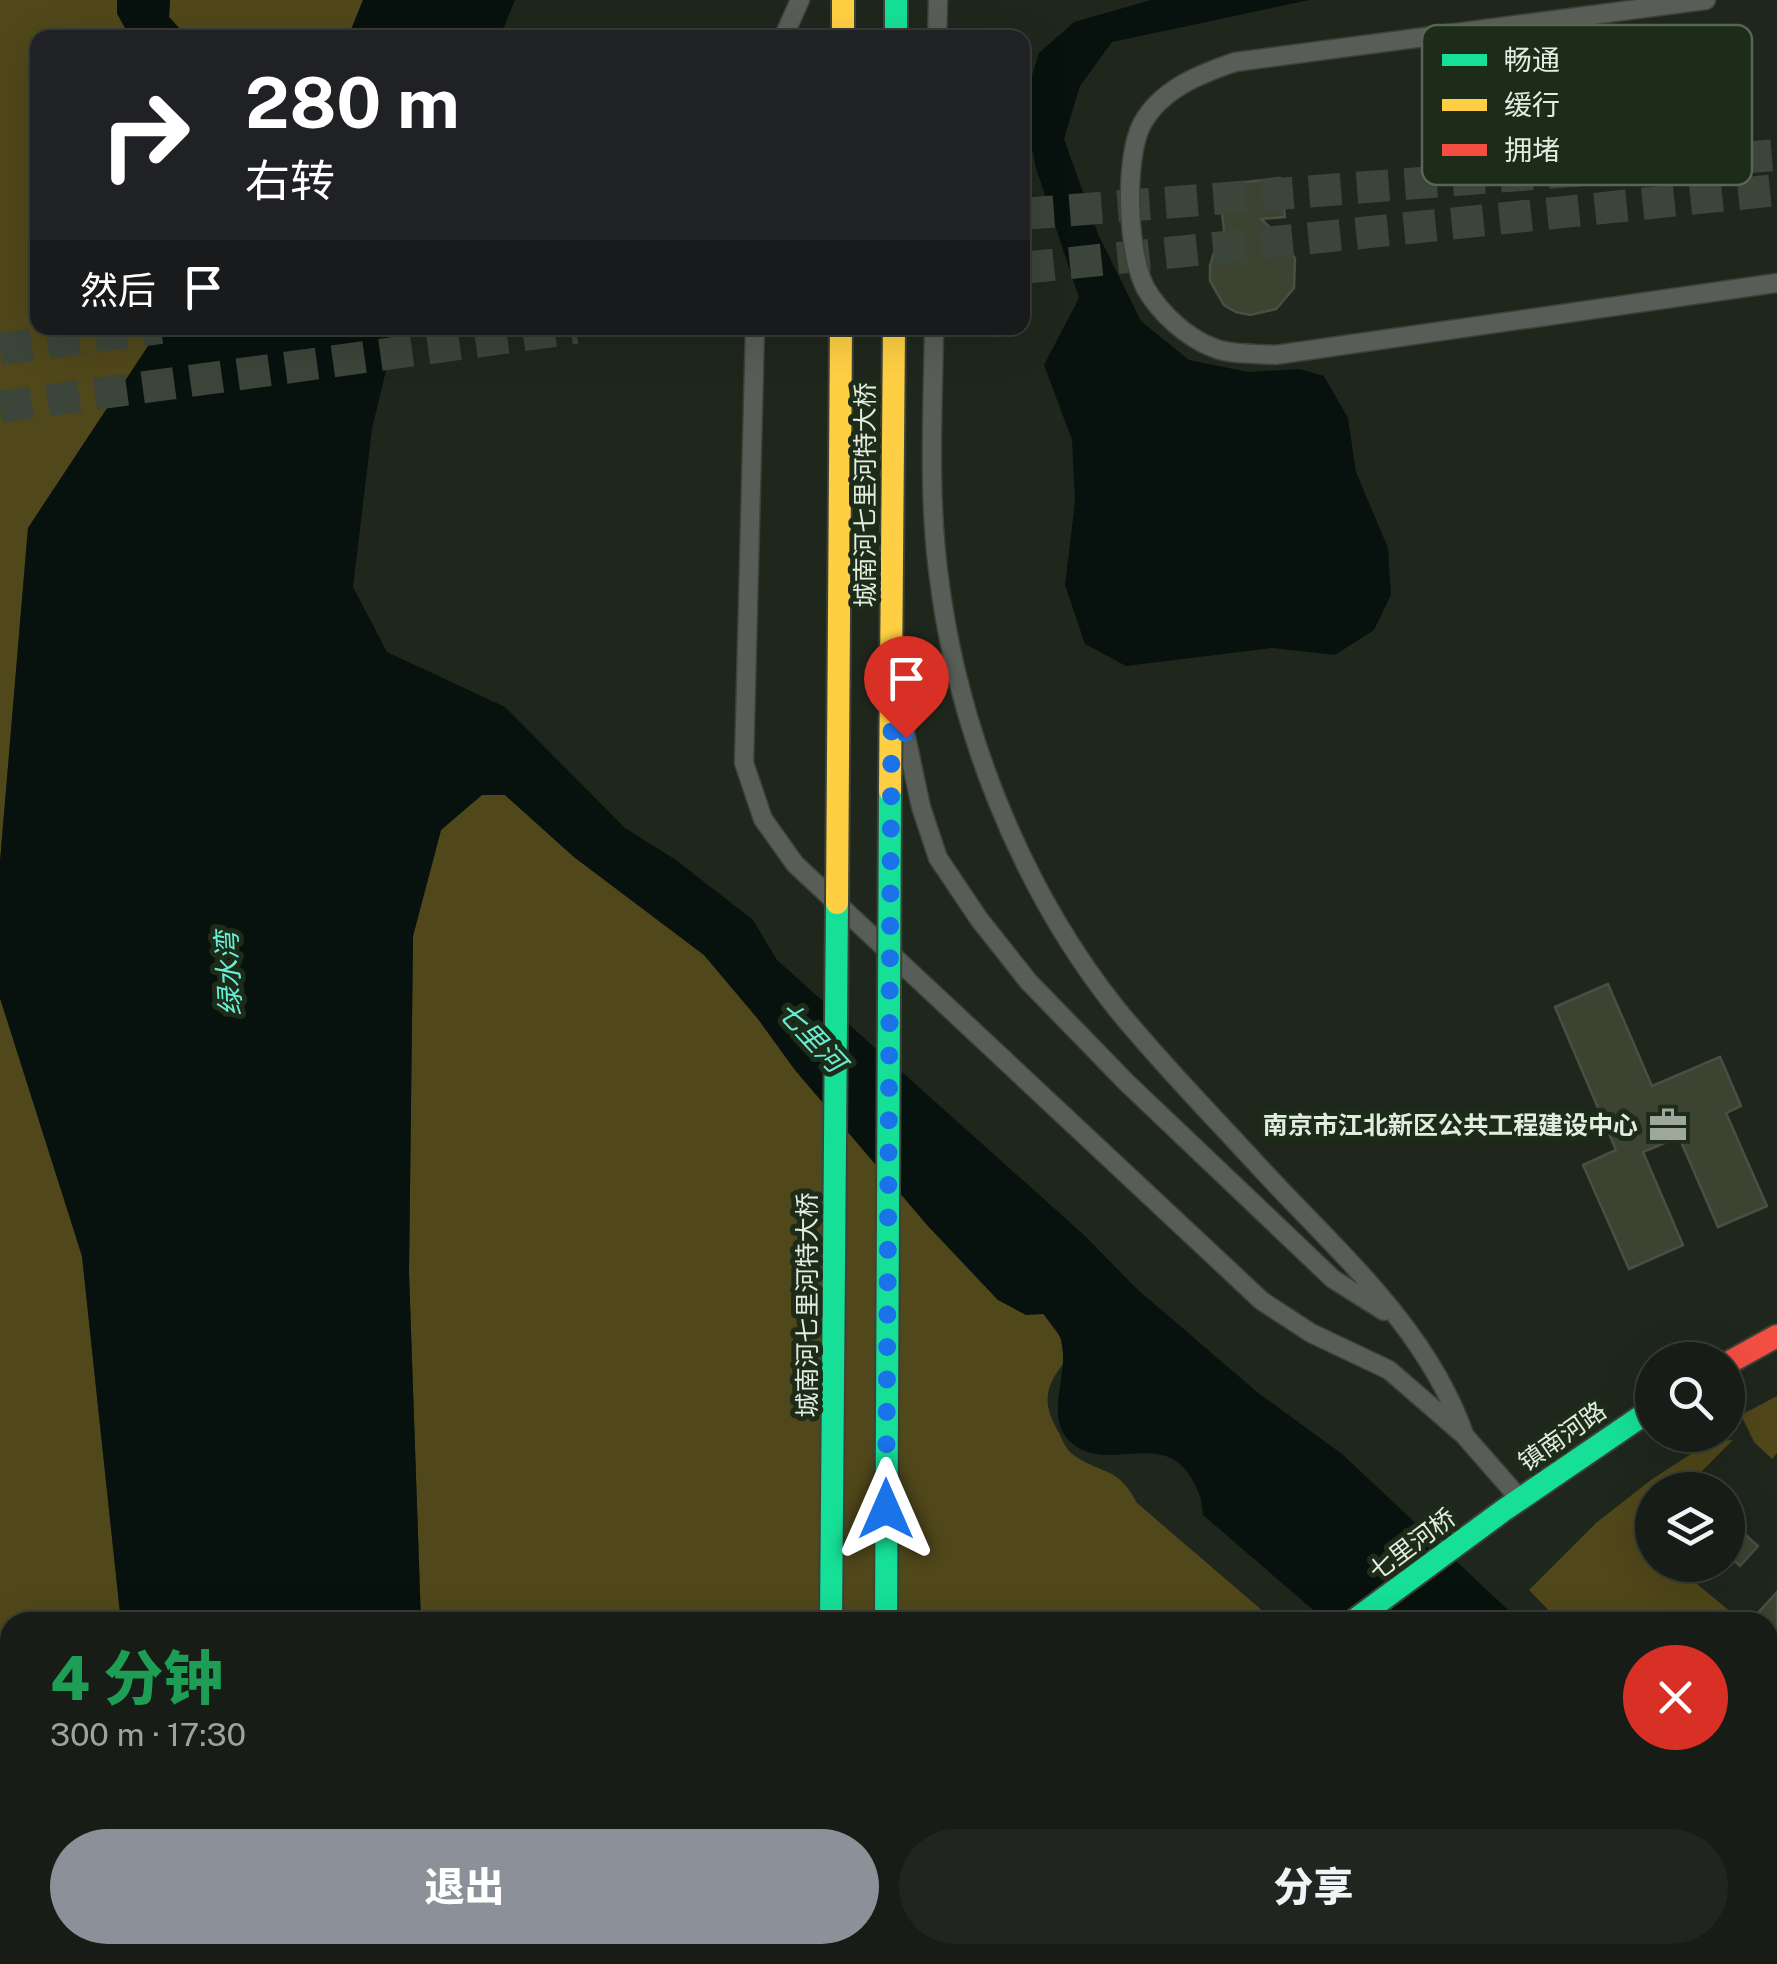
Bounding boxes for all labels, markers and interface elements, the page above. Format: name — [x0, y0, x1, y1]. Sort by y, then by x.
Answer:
legend — [1422, 25, 1752, 185]
text: 畅通 — [1504, 43, 1560, 76]
text: 280 m — [245, 61, 460, 144]
icon: right — [80, 70, 210, 200]
text: 缓行 — [1504, 88, 1560, 121]
text: 拥堵 — [1504, 133, 1560, 166]
text: 右转 — [245, 154, 335, 207]
icon: arrive — [176, 260, 231, 315]
text: 然后 — [80, 268, 156, 313]
street label: 城南河七里河特大桥 — [850, 382, 880, 608]
pin — [864, 636, 949, 739]
icon: arrive — [879, 651, 934, 706]
water label: 绿水湾 — [209, 927, 247, 1017]
water label: 七里河 — [771, 994, 856, 1082]
office icon: 南京市江北新区公共工程建设中心 — [1647, 1104, 1689, 1146]
place label: 南京市江北新区公共工程建设中心 — [1263, 1110, 1638, 1140]
street label: 城南河七里河特大桥 — [792, 1192, 822, 1418]
map controls — [1635, 1342, 1745, 1582]
button: search — [1635, 1342, 1745, 1452]
street label: 镇南河路 — [1512, 1395, 1612, 1477]
position arrow — [834, 1457, 938, 1561]
button: layers — [1635, 1472, 1745, 1582]
street label: 七里河桥 — [1363, 1502, 1461, 1586]
text: 4 分钟 — [50, 1643, 223, 1714]
button: close — [1623, 1645, 1728, 1750]
text: 300 m · 17:30 — [50, 1716, 246, 1753]
button: 退出 — [50, 1829, 879, 1944]
button: 分享 — [899, 1829, 1728, 1944]

